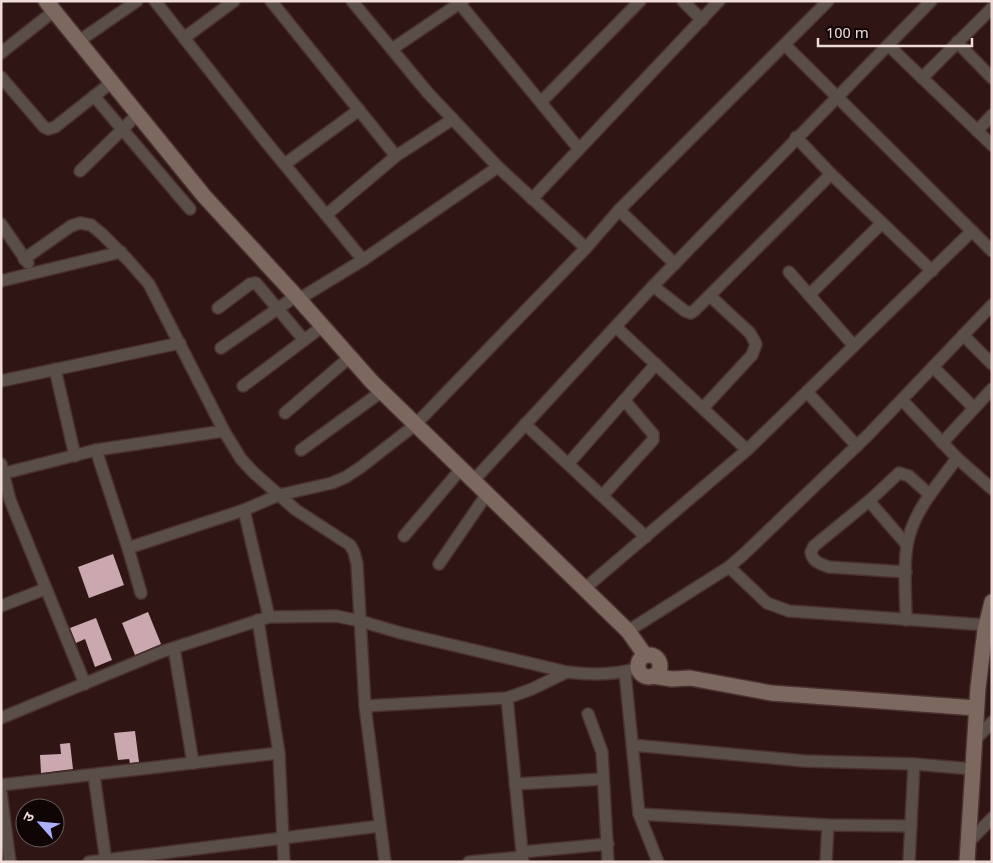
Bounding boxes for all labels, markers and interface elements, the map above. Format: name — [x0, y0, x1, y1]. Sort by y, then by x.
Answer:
scale bar — [818, 15, 972, 47]
text: 100 m — [826, 25, 869, 44]
north arrow — [15, 798, 65, 848]
text: उ — [19, 809, 40, 826]

